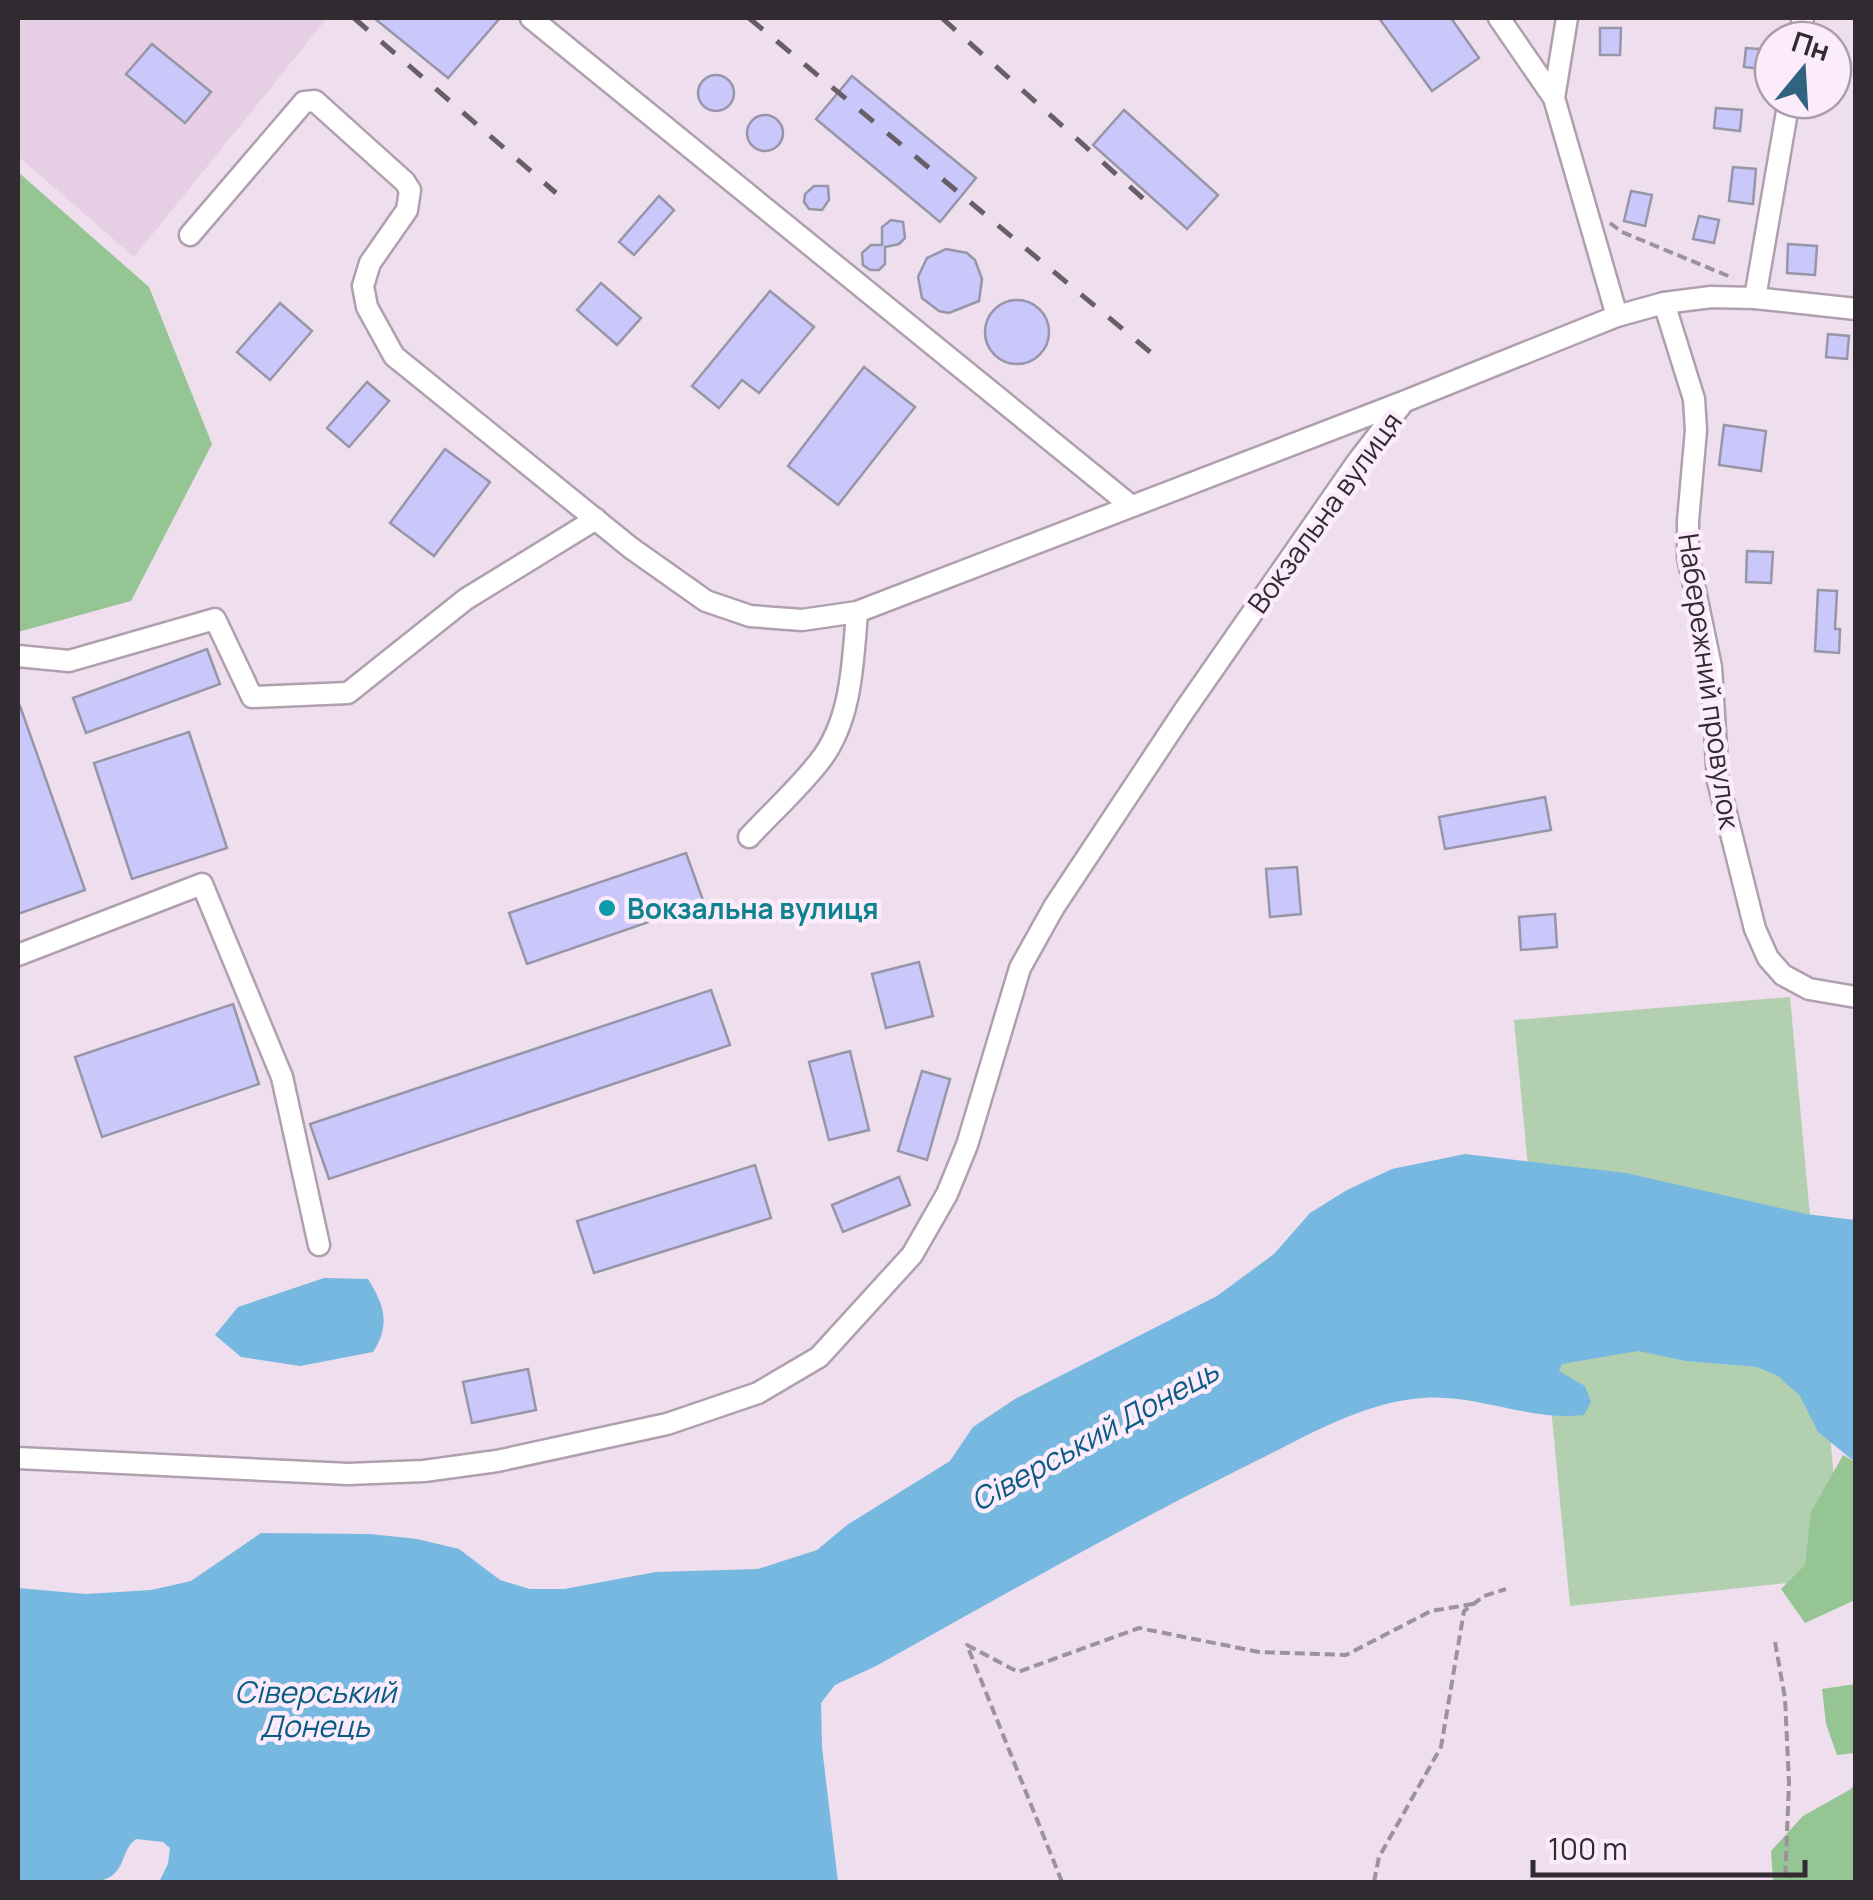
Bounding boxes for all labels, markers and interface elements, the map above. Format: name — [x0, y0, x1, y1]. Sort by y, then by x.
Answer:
north arrow — [1753, 20, 1853, 120]
text: Пн — [1787, 21, 1835, 69]
street label: Вокзальна вулиця — [1238, 404, 1410, 620]
street label: Набережний провулок — [1670, 531, 1750, 832]
place label: Вокзальна вулиця — [627, 889, 879, 927]
marker: Вокзальна вулиця — [596, 897, 618, 919]
water label: Сіверський Донець — [963, 1349, 1226, 1520]
water label: Сіверський Донець — [234, 1671, 399, 1746]
scale bar — [1533, 1815, 1806, 1877]
text: 100 m — [1548, 1828, 1628, 1869]

